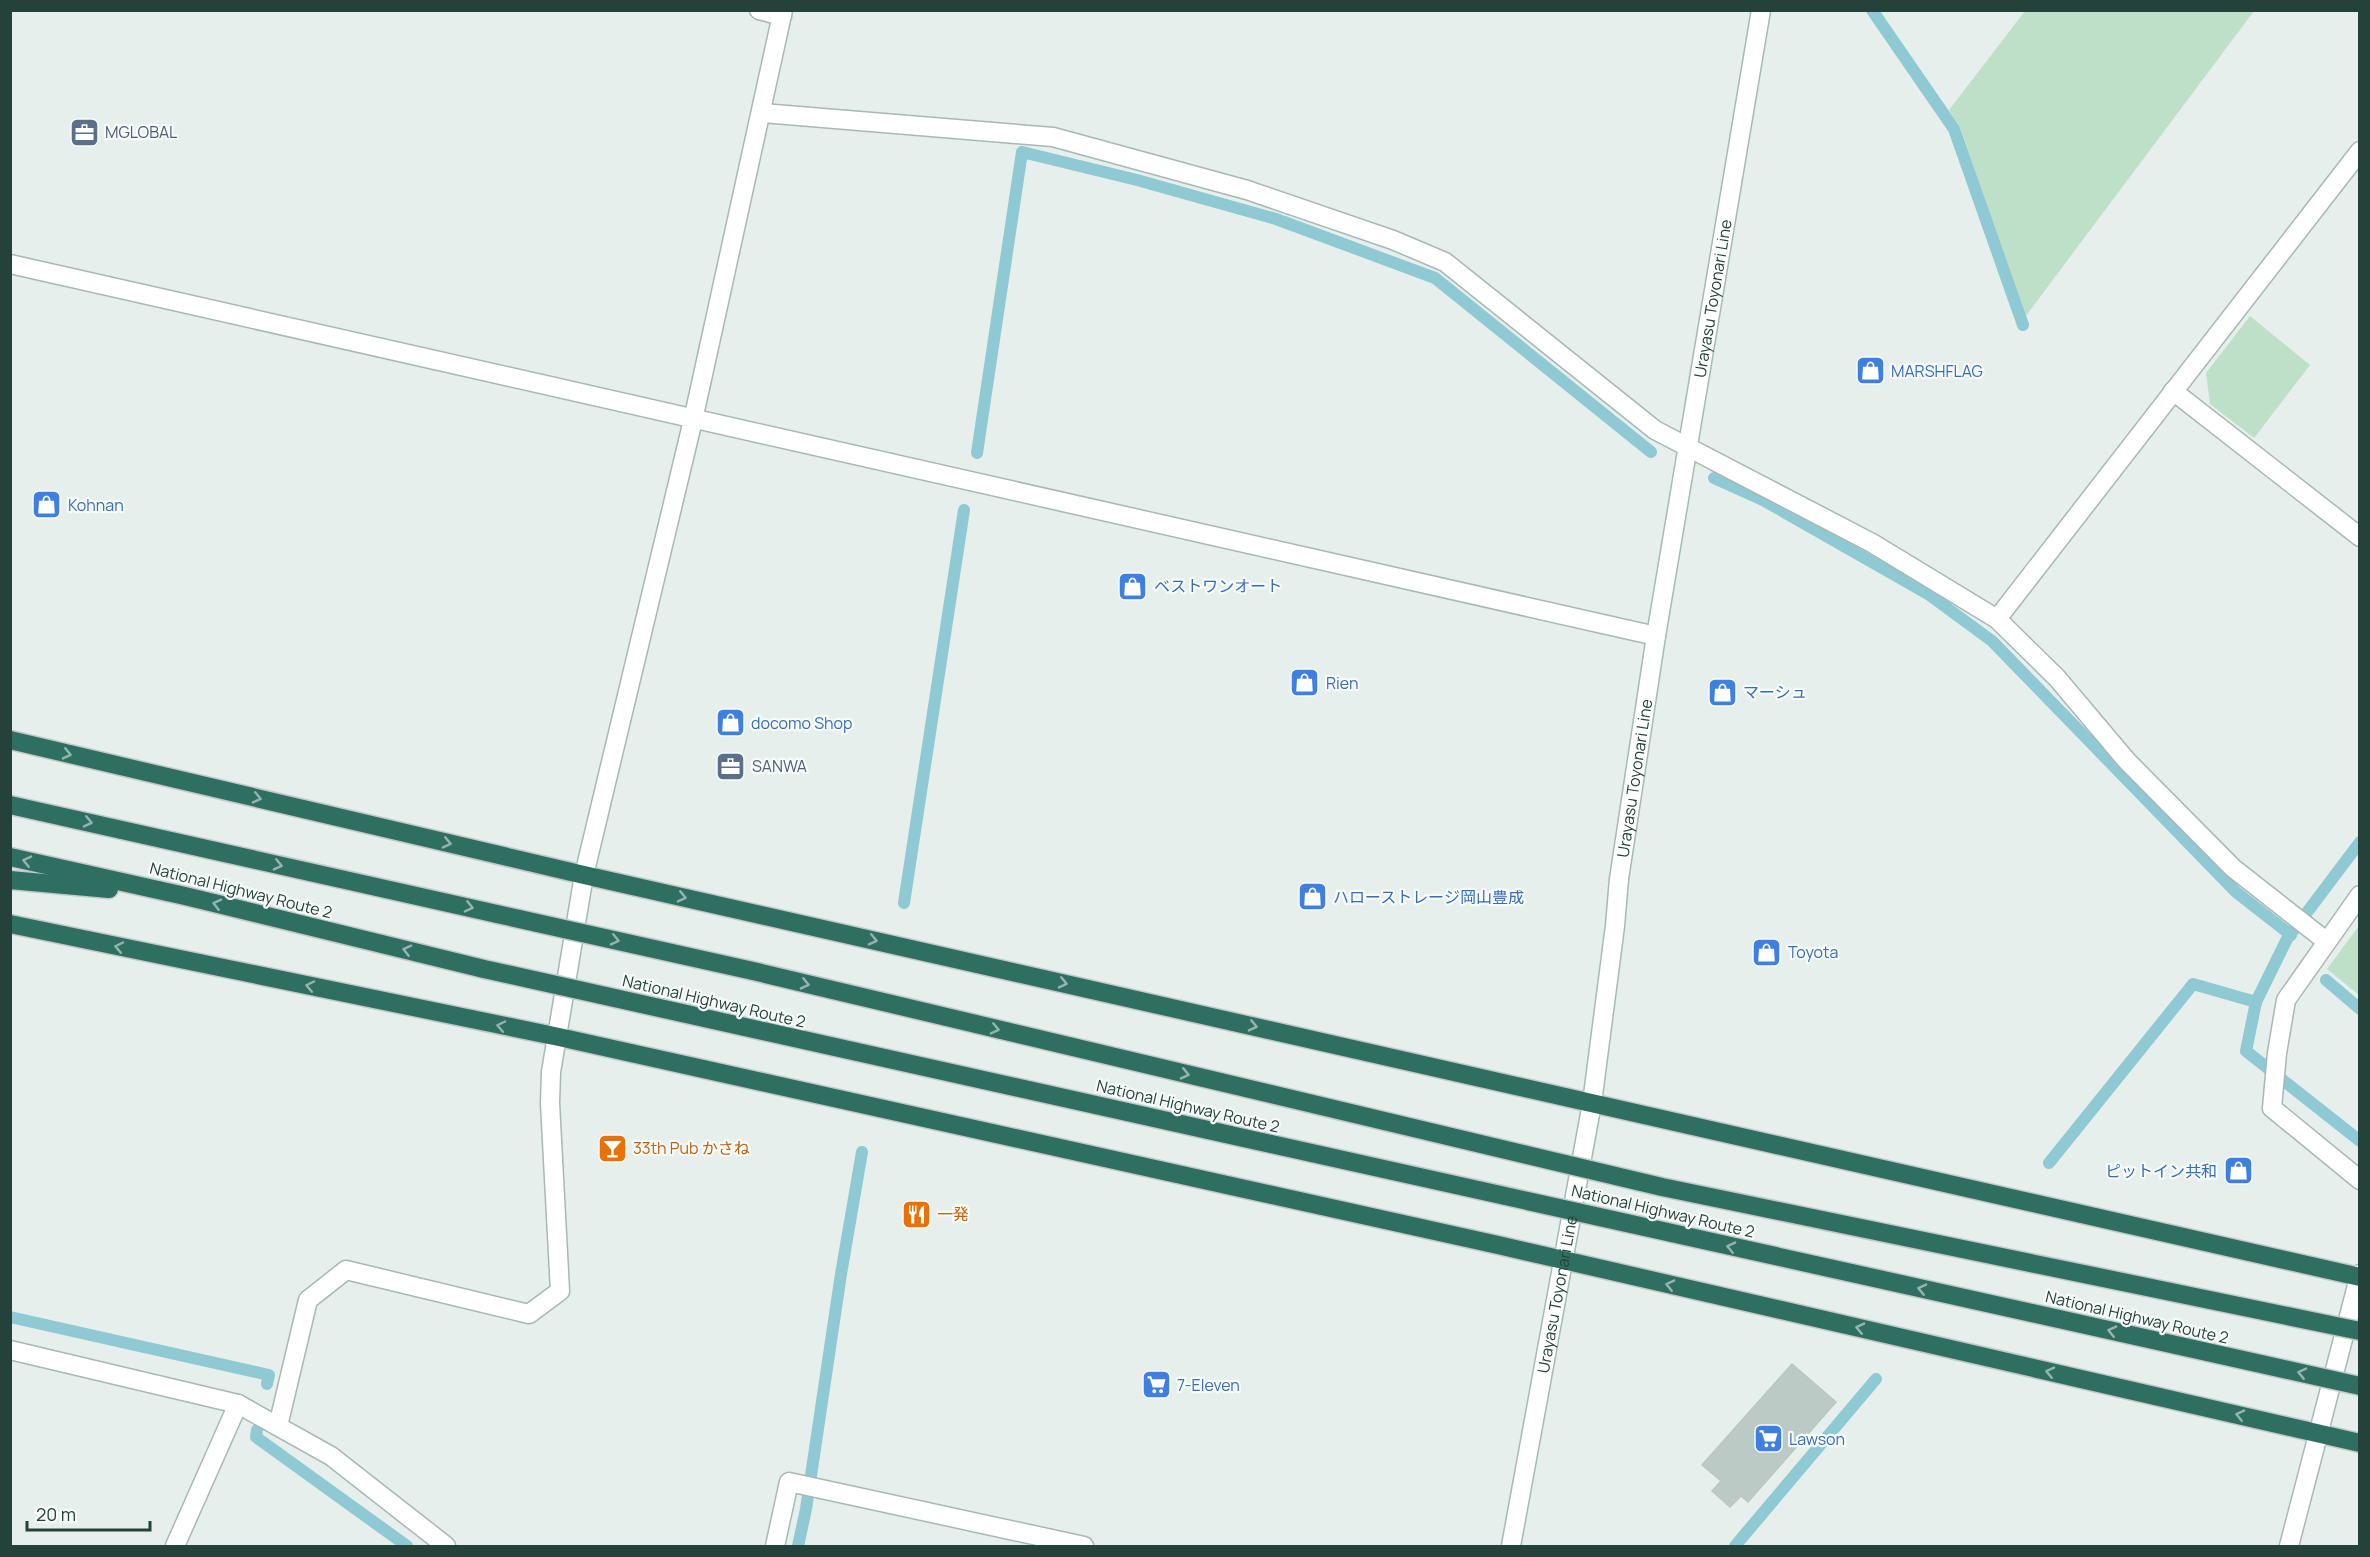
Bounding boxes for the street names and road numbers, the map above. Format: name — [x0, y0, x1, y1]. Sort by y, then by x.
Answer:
street label: Urayasu Toyonari Line — [1689, 218, 1737, 379]
street label: Urayasu Toyonari Line — [1611, 697, 1657, 859]
street label: National Highway Route 2 — [148, 857, 334, 923]
street label: National Highway Route 2 — [620, 969, 808, 1033]
street label: National Highway Route 2 — [1094, 1074, 1282, 1138]
street label: National Highway Route 2 — [1569, 1179, 1757, 1243]
street label: Urayasu Toyonari Line — [1532, 1213, 1582, 1375]
street label: National Highway Route 2 — [2043, 1285, 2231, 1349]

